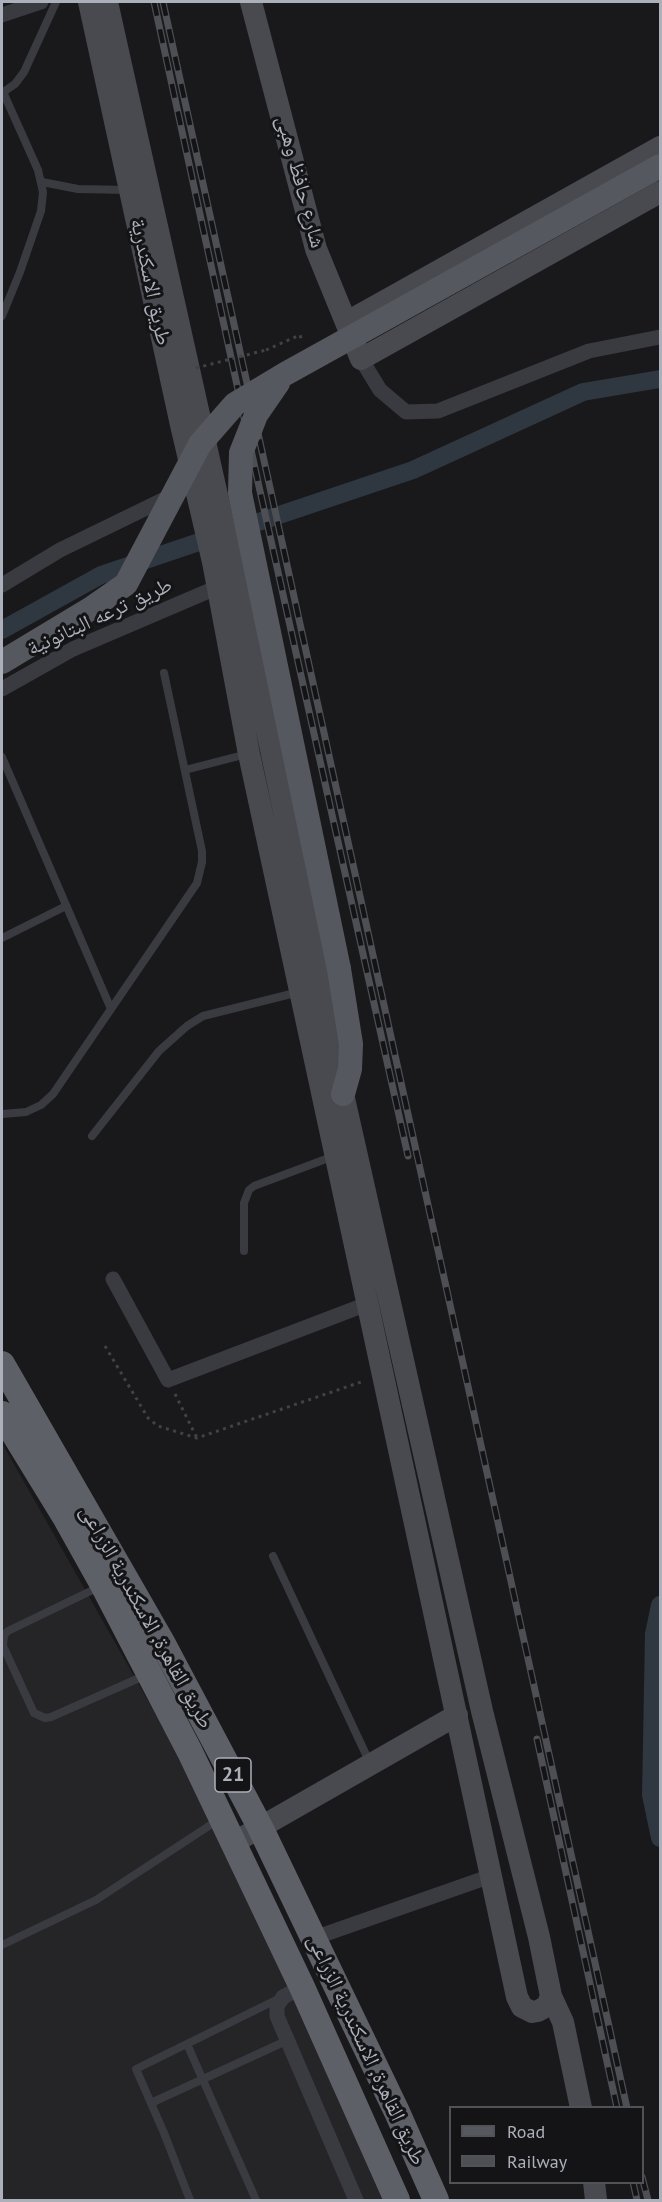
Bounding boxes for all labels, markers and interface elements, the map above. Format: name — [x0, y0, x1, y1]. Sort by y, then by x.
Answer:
street label: شارع حافظ وهبى — [270, 113, 330, 251]
street label: طريق الاسكندرية — [124, 216, 176, 348]
street label: طريق ترعه البتانونية — [24, 572, 176, 662]
street label: طريق القاهرة, الاسكندرية الزراعى — [74, 1501, 218, 1733]
road number: 21 — [215, 1758, 251, 1792]
street label: طريق القاهرة, الاسكندرية الزراعى — [301, 1931, 431, 2169]
legend — [449, 2106, 644, 2184]
text: Road — [507, 2120, 545, 2143]
text: Railway — [507, 2150, 567, 2173]

